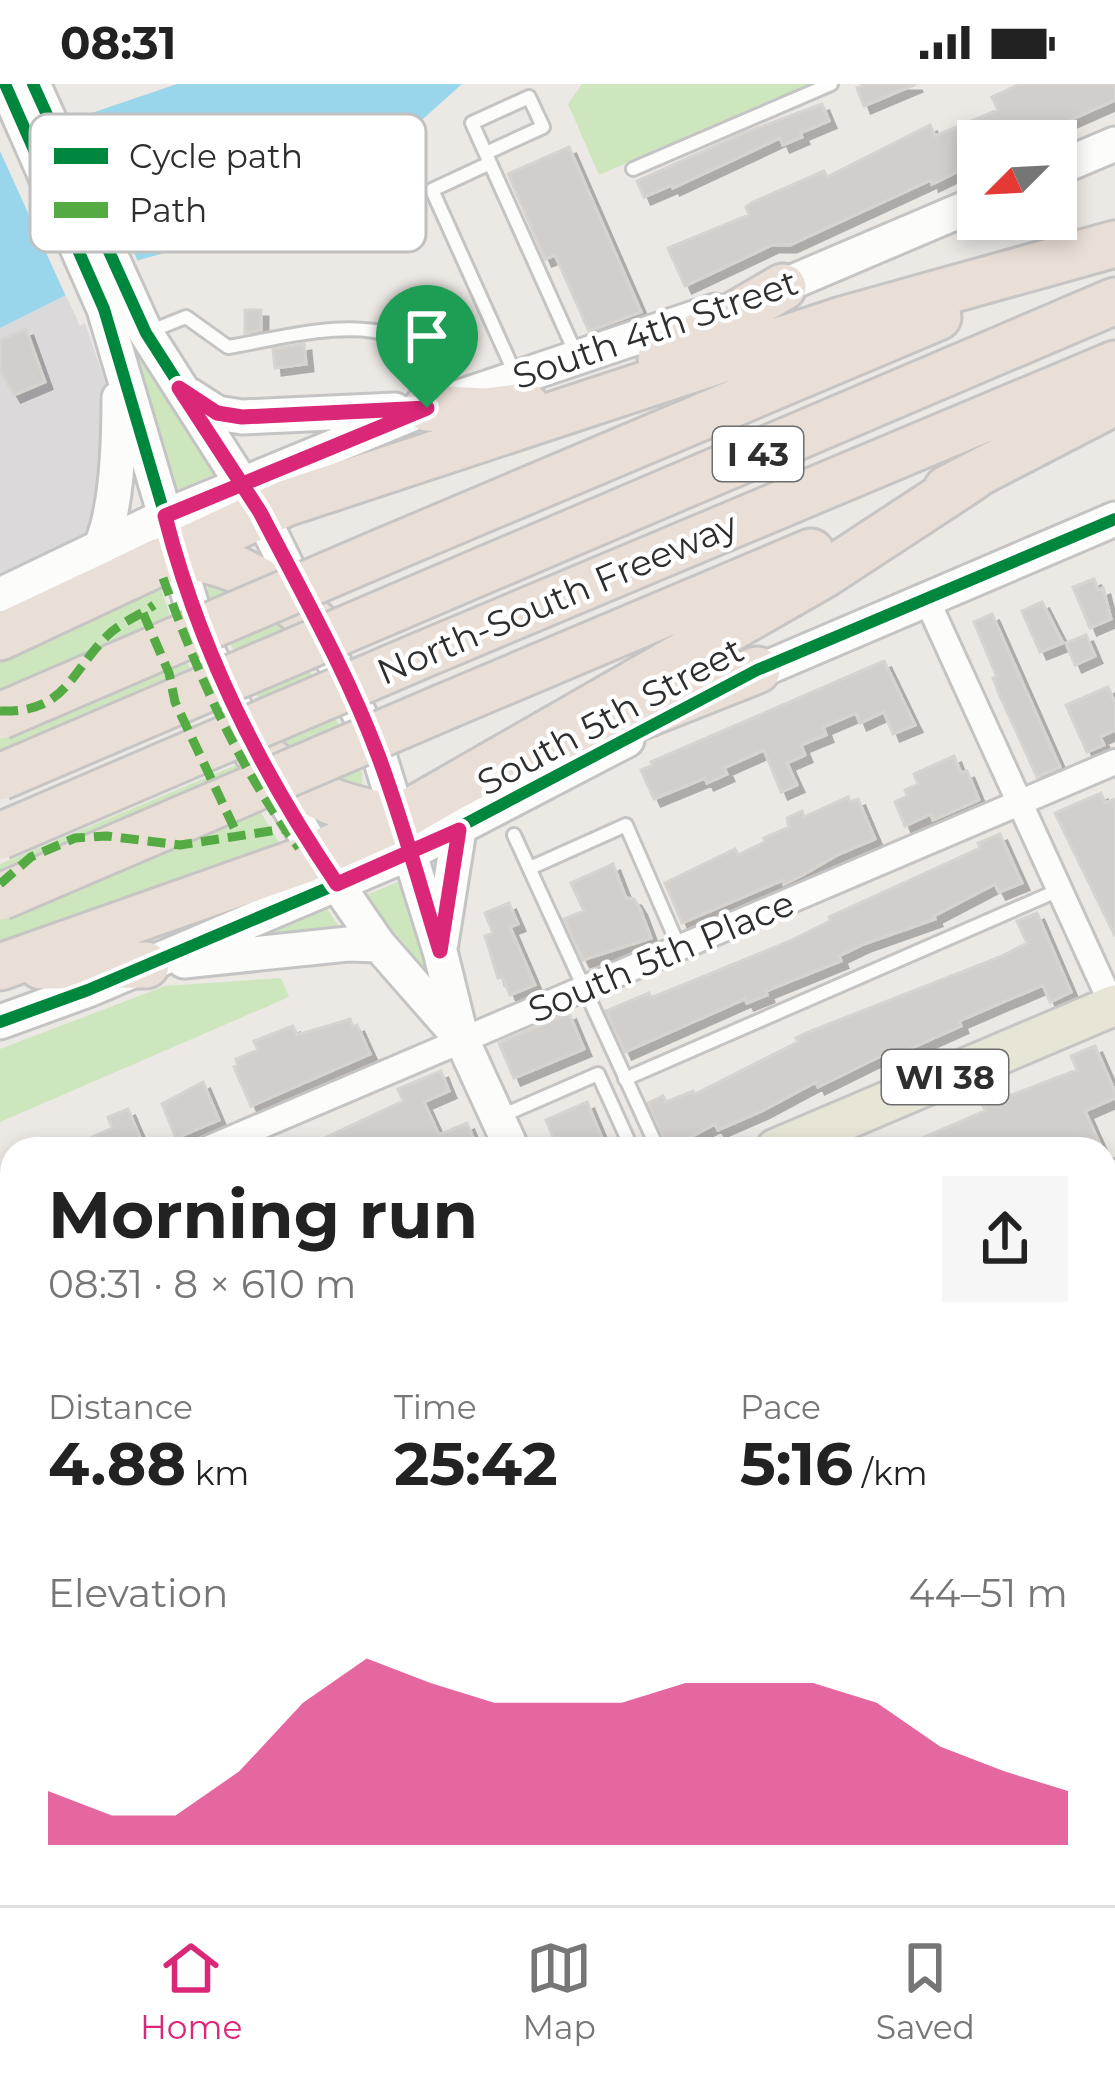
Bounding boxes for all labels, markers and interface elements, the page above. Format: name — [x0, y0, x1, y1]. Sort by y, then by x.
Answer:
text: 08:31 — [60, 15, 176, 70]
legend — [30, 114, 426, 252]
north arrow — [957, 120, 1077, 240]
map controls — [957, 120, 1077, 240]
text: Cycle path — [129, 136, 303, 176]
text: Path — [129, 190, 207, 230]
street label: South 4th Street — [507, 260, 803, 398]
pin — [376, 285, 478, 408]
icon: arrive — [394, 303, 460, 369]
road number: I 43 — [713, 427, 803, 481]
street label: North-South Freeway — [370, 502, 744, 694]
street label: South 5th Street — [469, 627, 751, 805]
street label: South 5th Place — [521, 880, 801, 1032]
road number: WI 38 — [882, 1050, 1008, 1104]
text: Morning run — [48, 1174, 478, 1255]
button: share — [942, 1176, 1068, 1302]
text: 08:31 · 8 × 610 m — [48, 1260, 356, 1308]
text: Distance — [48, 1387, 193, 1427]
text: Time — [394, 1387, 477, 1427]
text: Pace — [740, 1387, 821, 1427]
text: 4.88 — [48, 1427, 186, 1500]
text: 25:42 — [394, 1427, 558, 1500]
text: 5:16 — [740, 1427, 853, 1500]
text: km — [186, 1453, 249, 1493]
text: /km — [853, 1453, 928, 1493]
text: Elevation — [48, 1569, 228, 1617]
text: 44–51 m — [909, 1569, 1068, 1617]
tab: Home — [140, 1935, 242, 2047]
tab: Map — [522, 1935, 596, 2047]
tab: Saved — [876, 1935, 975, 2047]

